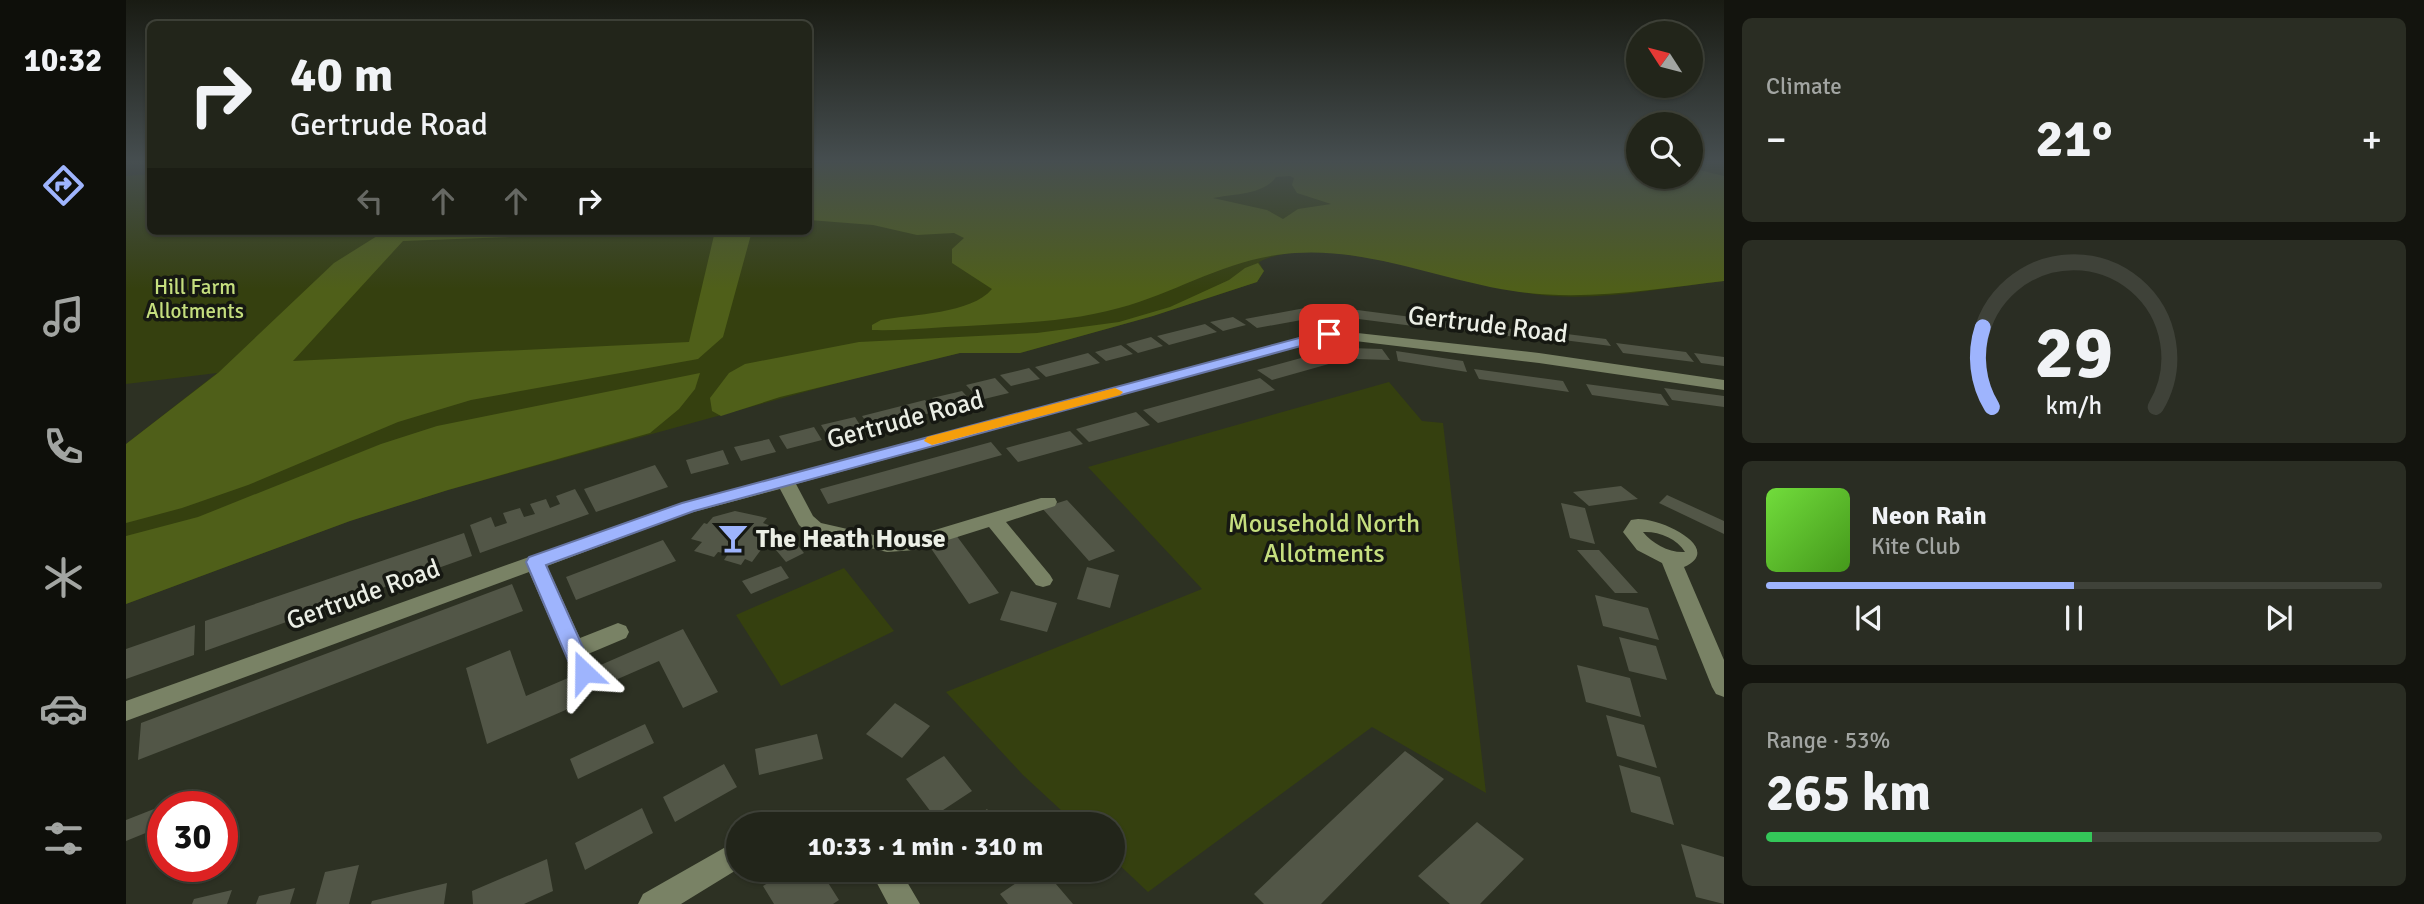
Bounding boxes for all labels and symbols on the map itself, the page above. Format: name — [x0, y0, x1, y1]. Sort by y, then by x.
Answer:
north arrow — [1626, 21, 1703, 98]
park label: Hill Farm Allotments — [146, 274, 244, 324]
street label: Gertrude Road — [1406, 299, 1570, 351]
pin — [1299, 304, 1359, 364]
street label: Gertrude Road — [823, 384, 987, 456]
park label: Mousehold North Allotments — [1228, 508, 1420, 570]
bar icon: The Heath House — [716, 521, 750, 555]
place label: The Heath House — [756, 523, 946, 555]
street label: Gertrude Road — [282, 552, 444, 637]
position arrow — [547, 635, 621, 709]
speed limit sign: 30 — [147, 791, 238, 882]

